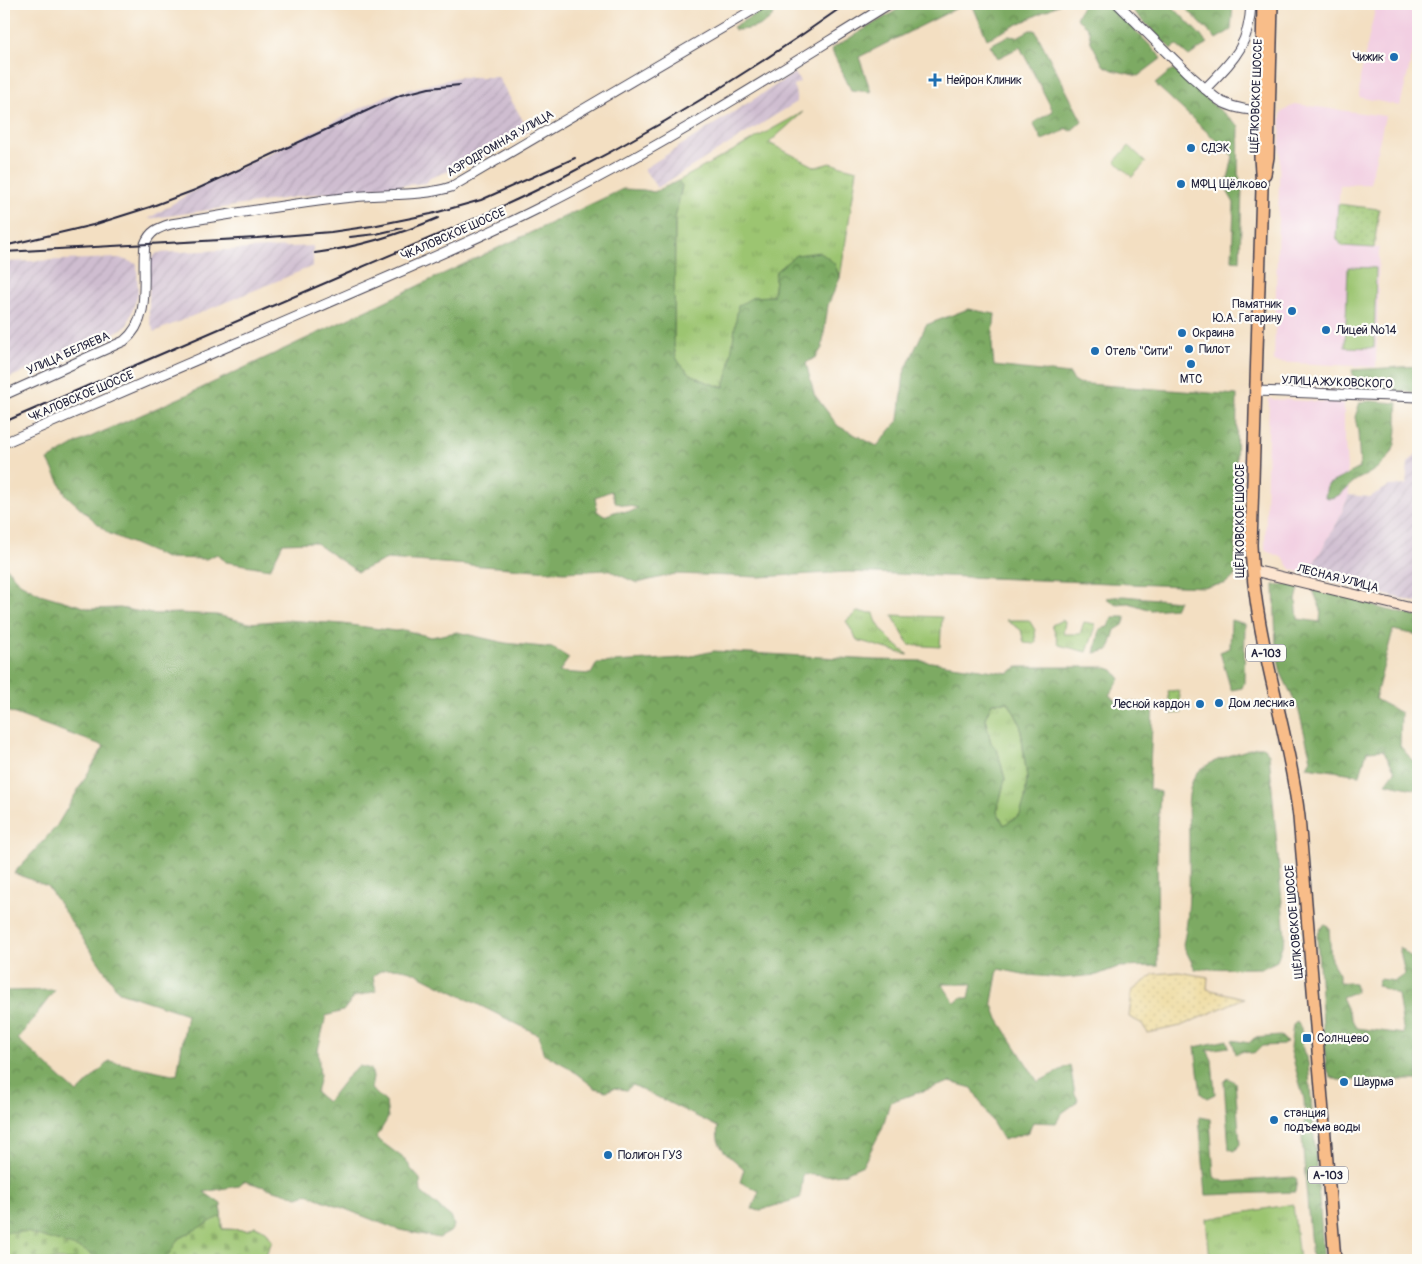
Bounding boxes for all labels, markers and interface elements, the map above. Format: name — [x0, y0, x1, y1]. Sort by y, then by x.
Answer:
street label: ЩЁЛКОВСКОЕ ШОССЕ — [1246, 38, 1266, 154]
place label: Чижик — [1352, 50, 1384, 65]
marker: Чижик — [1388, 51, 1400, 63]
marker: Нейрон Клиник — [928, 73, 942, 87]
place label: Нейрон Клиник — [946, 73, 1022, 88]
street label: АЭРОДРОМНАЯ УЛИЦА — [444, 107, 557, 180]
place label: СДЭК — [1201, 141, 1230, 156]
marker: СДЭК — [1185, 142, 1197, 154]
place label: МФЦ Щёлково — [1191, 177, 1268, 192]
marker: МФЦ Щёлково — [1175, 178, 1187, 190]
street label: ЧКАЛОВСКОЕ ШОССЕ — [399, 205, 508, 264]
place label: Памятник Ю.А. Гагарину — [1213, 297, 1282, 326]
marker: Памятник Ю.А. Гагарину — [1286, 305, 1298, 317]
place label: Лицей №14 — [1335, 323, 1397, 338]
marker: Лицей №14 — [1320, 324, 1332, 336]
place label: Окраина — [1192, 326, 1234, 341]
marker: Окраина — [1176, 327, 1188, 339]
street label: УЛИЦА БЕЛЯЕВА — [25, 328, 112, 378]
place label: Пилот — [1199, 342, 1230, 357]
marker: Пилот — [1183, 343, 1195, 355]
place label: Отель "Сити" — [1105, 344, 1173, 359]
marker: Отель "Сити" — [1089, 345, 1101, 357]
marker: МТС — [1185, 358, 1197, 370]
street label: ЧКАЛОВСКОЕ ШОССЕ — [26, 368, 136, 425]
place label: МТС — [1180, 372, 1202, 387]
street label: УЛИЦА ЖУКОВСКОГО — [1281, 373, 1393, 392]
street label: ЩЁЛКОВСКОЕ ШОССЕ — [1232, 464, 1248, 578]
street label: ЛЕСНАЯ УЛИЦА — [1294, 561, 1380, 596]
road number: А-103 — [1246, 644, 1286, 661]
place label: Дом лесника — [1228, 696, 1295, 711]
place label: Лесной кардон — [1112, 697, 1190, 712]
marker: Дом лесника — [1213, 697, 1225, 709]
marker: Лесной кардон — [1194, 698, 1206, 710]
street label: ЩЁЛКОВСКОЕ ШОССЕ — [1281, 864, 1307, 980]
place label: Солнцево — [1317, 1031, 1369, 1046]
marker: Солнцево — [1301, 1032, 1313, 1044]
place label: Шаурма — [1354, 1075, 1394, 1090]
marker: Шаурма — [1338, 1076, 1350, 1088]
place label: станция подъема воды — [1284, 1106, 1361, 1135]
marker: станция подъема воды — [1268, 1114, 1280, 1126]
place label: Полигон ГУЗ — [618, 1148, 683, 1163]
marker: Полигон ГУЗ — [602, 1149, 614, 1161]
road number: А-103 — [1308, 1166, 1348, 1184]

